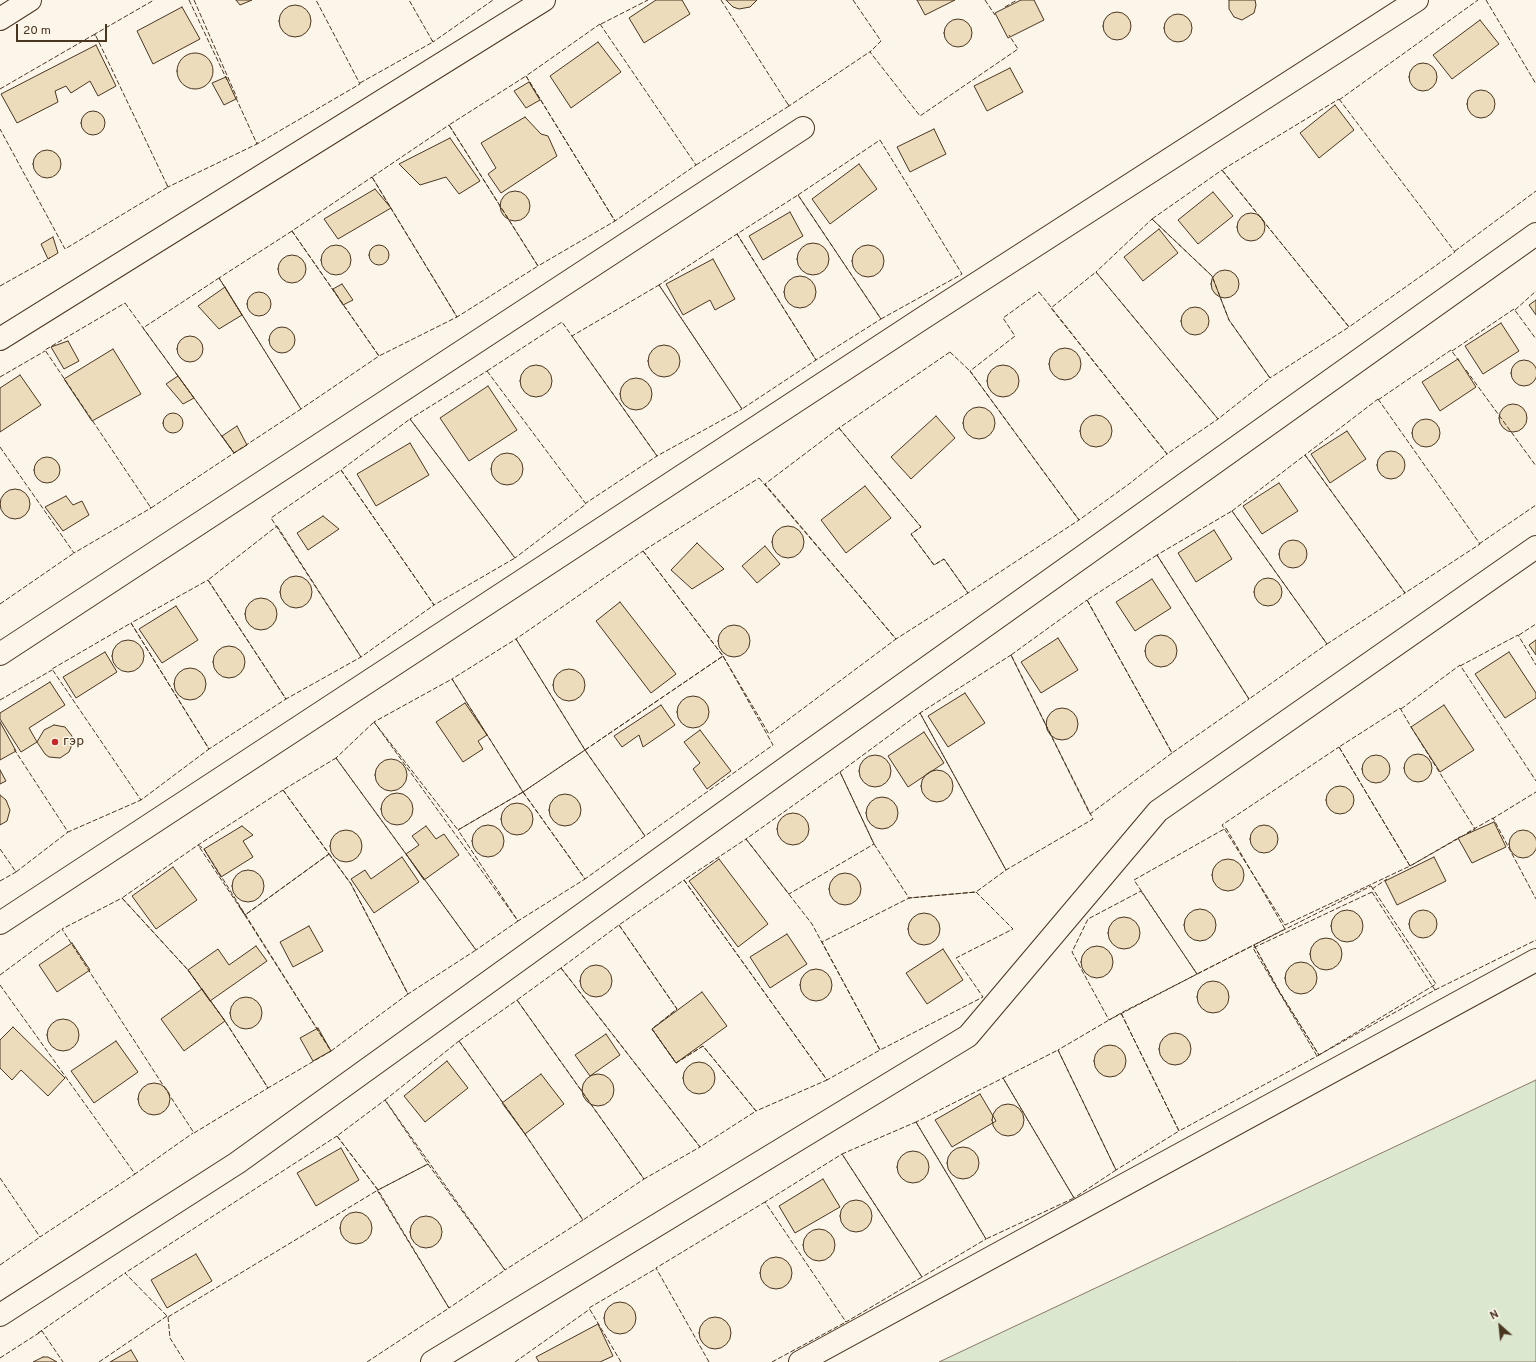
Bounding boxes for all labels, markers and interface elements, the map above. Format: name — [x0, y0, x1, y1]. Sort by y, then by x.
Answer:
scale bar — [18, 16, 109, 42]
text: 20 m — [23, 23, 51, 39]
place label: гэр — [63, 734, 84, 750]
marker: гэр — [50, 737, 60, 747]
north arrow — [1480, 1306, 1520, 1346]
text: N — [1488, 1307, 1501, 1323]

